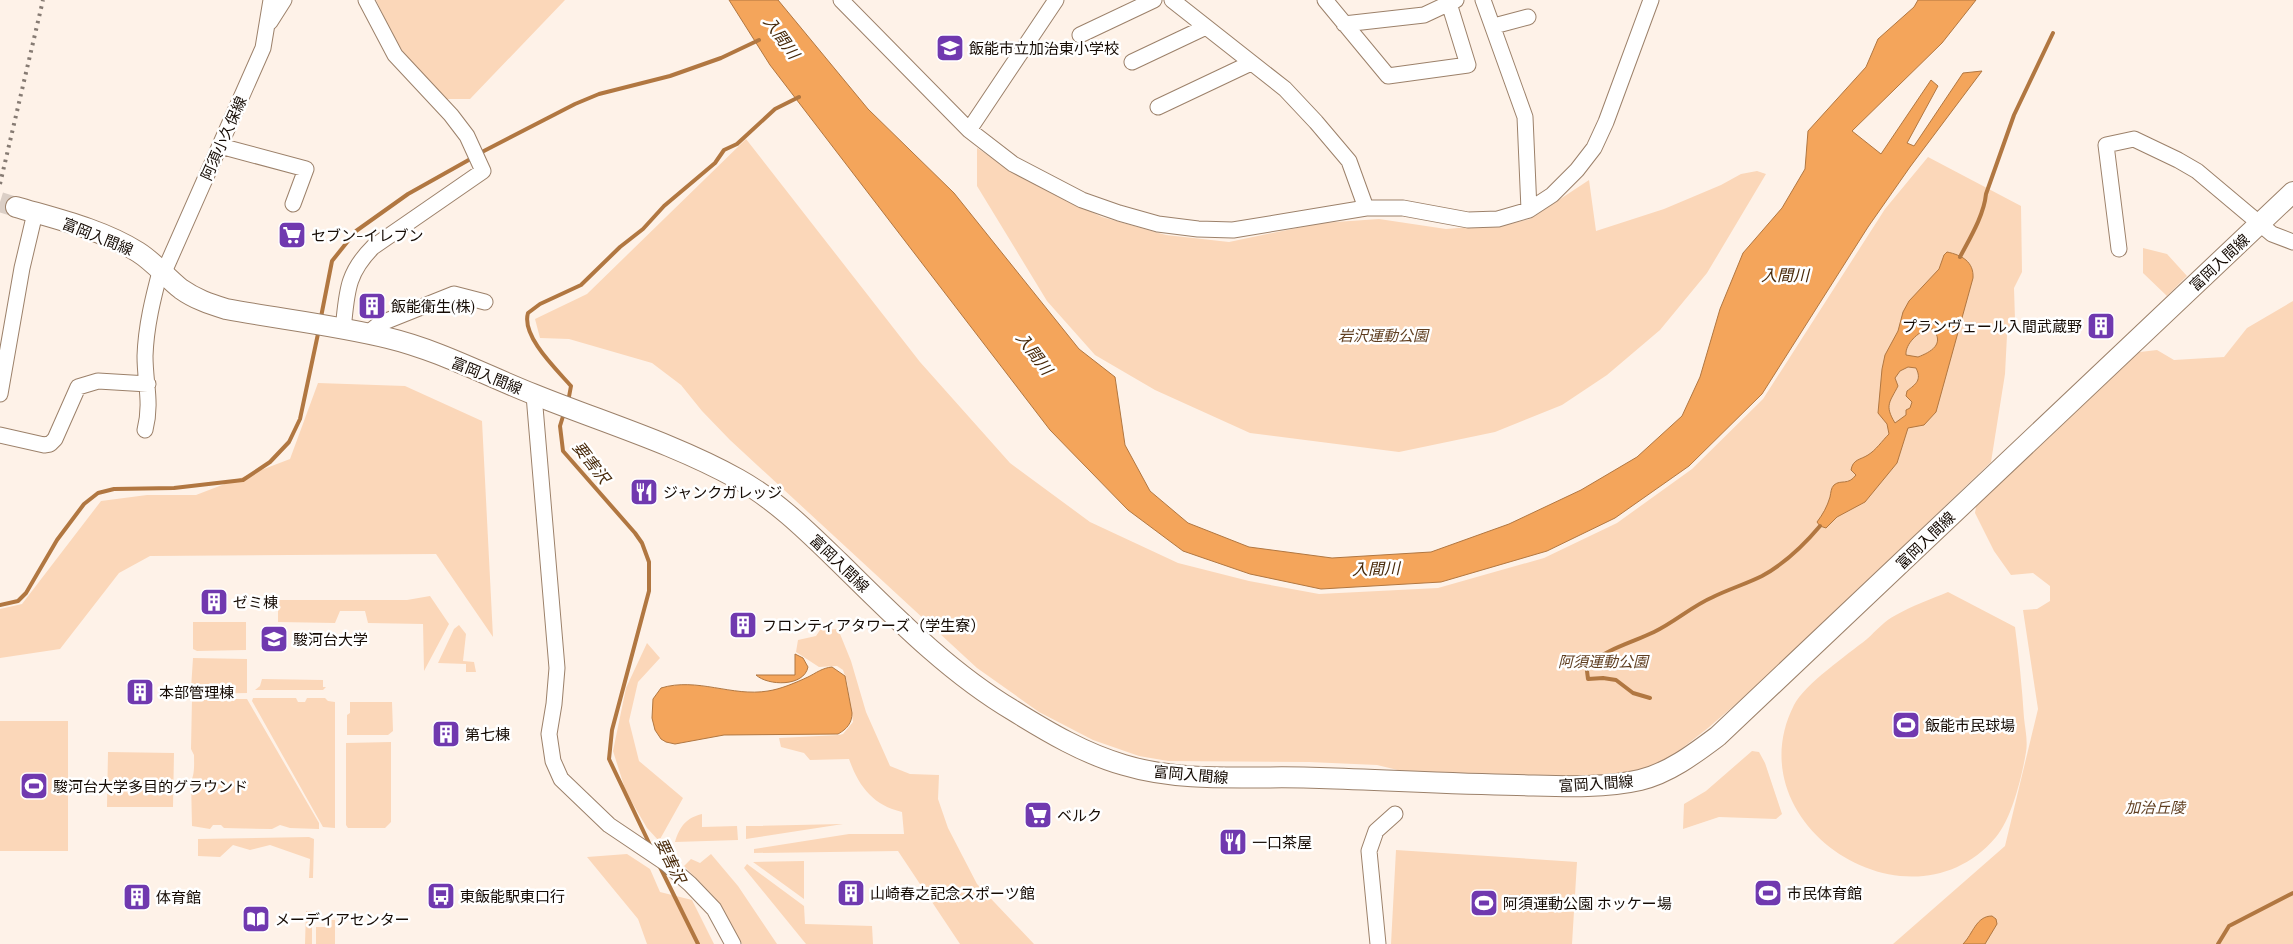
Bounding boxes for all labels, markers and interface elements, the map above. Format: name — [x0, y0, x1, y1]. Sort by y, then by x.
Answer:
water label: 入間川 — [759, 11, 806, 64]
school or university icon: 飯能市立加治東小学校 — [935, 33, 965, 63]
place label: 飯能市立加治東小学校 — [969, 38, 1119, 58]
street label: 阿須小久保線 — [196, 93, 250, 183]
street label: 富岡入間線 — [59, 213, 137, 259]
supermarket icon: セブン-イレブン — [277, 220, 307, 250]
place label: セブン-イレブン — [311, 225, 424, 245]
street label: 富岡入間線 — [2185, 229, 2253, 295]
water label: 入間川 — [1761, 264, 1811, 285]
building icon: 飯能衛生(株) — [357, 291, 387, 321]
place label: 飯能衛生(株) — [391, 296, 475, 316]
building icon: プランヴェール入間武蔵野 — [2086, 311, 2116, 341]
place label: プランヴェール入間武蔵野 — [1902, 316, 2082, 336]
park label: 岩沢運動公園 — [1338, 325, 1430, 345]
water label: 入間川 — [1012, 328, 1059, 380]
street label: 富岡入間線 — [448, 352, 526, 398]
water label: 要害沢 — [569, 437, 616, 489]
restaurant icon: ジャンクガレッジ — [629, 477, 659, 507]
place label: ジャンクガレッジ — [663, 482, 782, 502]
street label: 富岡入間線 — [1891, 507, 1959, 573]
street label: 富岡入間線 — [806, 530, 874, 596]
water label: 入間川 — [1352, 557, 1402, 579]
building icon: ゼミ棟 — [199, 587, 229, 617]
place label: ゼミ棟 — [233, 592, 278, 612]
building icon: フロンティアタワーズ（学生寮） — [728, 610, 758, 640]
place label: フロンティアタワーズ（学生寮） — [762, 615, 985, 635]
school or university icon: 駿河台大学 — [259, 624, 289, 654]
place label: 駿河台大学 — [293, 629, 368, 649]
park label: 阿須運動公園 — [1558, 651, 1650, 671]
building icon: 本部管理棟 — [125, 677, 155, 707]
place label: 本部管理棟 — [159, 682, 234, 702]
sports icon: 飯能市民球場 — [1891, 710, 1921, 740]
place label: 飯能市民球場 — [1925, 715, 2015, 735]
building icon: 第七棟 — [431, 719, 461, 749]
place label: 第七棟 — [465, 724, 510, 744]
street label: 富岡入間線 — [1153, 761, 1229, 787]
street label: 富岡入間線 — [1558, 770, 1634, 796]
sports icon: 駿河台大学多目的グラウンド — [19, 771, 49, 801]
place label: 駿河台大学多目的グラウンド — [53, 776, 248, 796]
park label: 加治丘陵 — [2125, 797, 2187, 817]
supermarket icon: ベルク — [1023, 800, 1053, 830]
place label: ベルク — [1057, 805, 1102, 825]
restaurant icon: 一口茶屋 — [1218, 827, 1248, 857]
place label: 一口茶屋 — [1252, 832, 1312, 852]
water label: 要害沢 — [651, 834, 692, 888]
building icon: 山崎春之記念スポーツ館 — [836, 878, 866, 908]
sports icon: 市民体育館 — [1753, 878, 1783, 908]
bus stop icon: 東飯能駅東口行 — [426, 881, 456, 911]
building icon: 体育館 — [122, 882, 152, 912]
place label: 山崎春之記念スポーツ館 — [870, 883, 1035, 903]
place label: 市民体育館 — [1787, 883, 1862, 903]
place label: 東飯能駅東口行 — [460, 886, 565, 906]
place label: 体育館 — [156, 887, 201, 907]
sports icon: 阿須運動公園 ホッケー場 — [1469, 888, 1499, 918]
place label: 阿須運動公園 ホッケー場 — [1503, 893, 1672, 913]
library icon: メーデイアセンター — [241, 904, 271, 934]
place label: メーデイアセンター — [275, 909, 410, 929]

